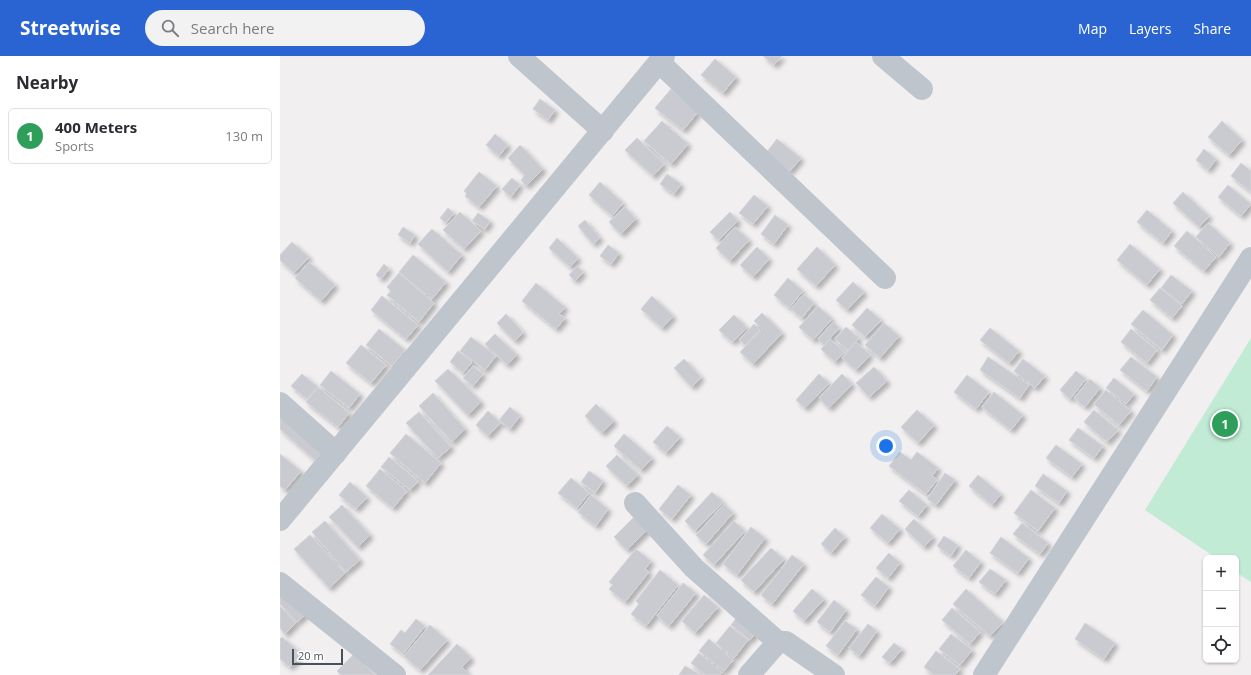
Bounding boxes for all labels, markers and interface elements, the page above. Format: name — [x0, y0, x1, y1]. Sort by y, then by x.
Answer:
search box — [145, 10, 425, 46]
text: Streetwise — [20, 15, 121, 41]
icon: search — [159, 17, 181, 39]
text: Search here — [191, 18, 274, 38]
text: Map — [1078, 19, 1107, 38]
text: Layers — [1129, 19, 1171, 38]
text: Share — [1193, 19, 1231, 38]
text: Nearby — [16, 71, 78, 94]
text: 400 Meters — [55, 117, 137, 137]
text: 1 — [26, 127, 34, 145]
text: 130 m — [225, 127, 263, 145]
text: Sports — [55, 137, 94, 155]
pin: 1 — [1212, 409, 1238, 439]
your location — [876, 436, 896, 456]
map controls — [1203, 555, 1239, 663]
button: + — [1203, 555, 1239, 591]
button: − — [1203, 591, 1239, 627]
button: locate — [1203, 627, 1239, 663]
scale bar — [292, 647, 343, 666]
text: 20 m — [298, 648, 324, 663]

